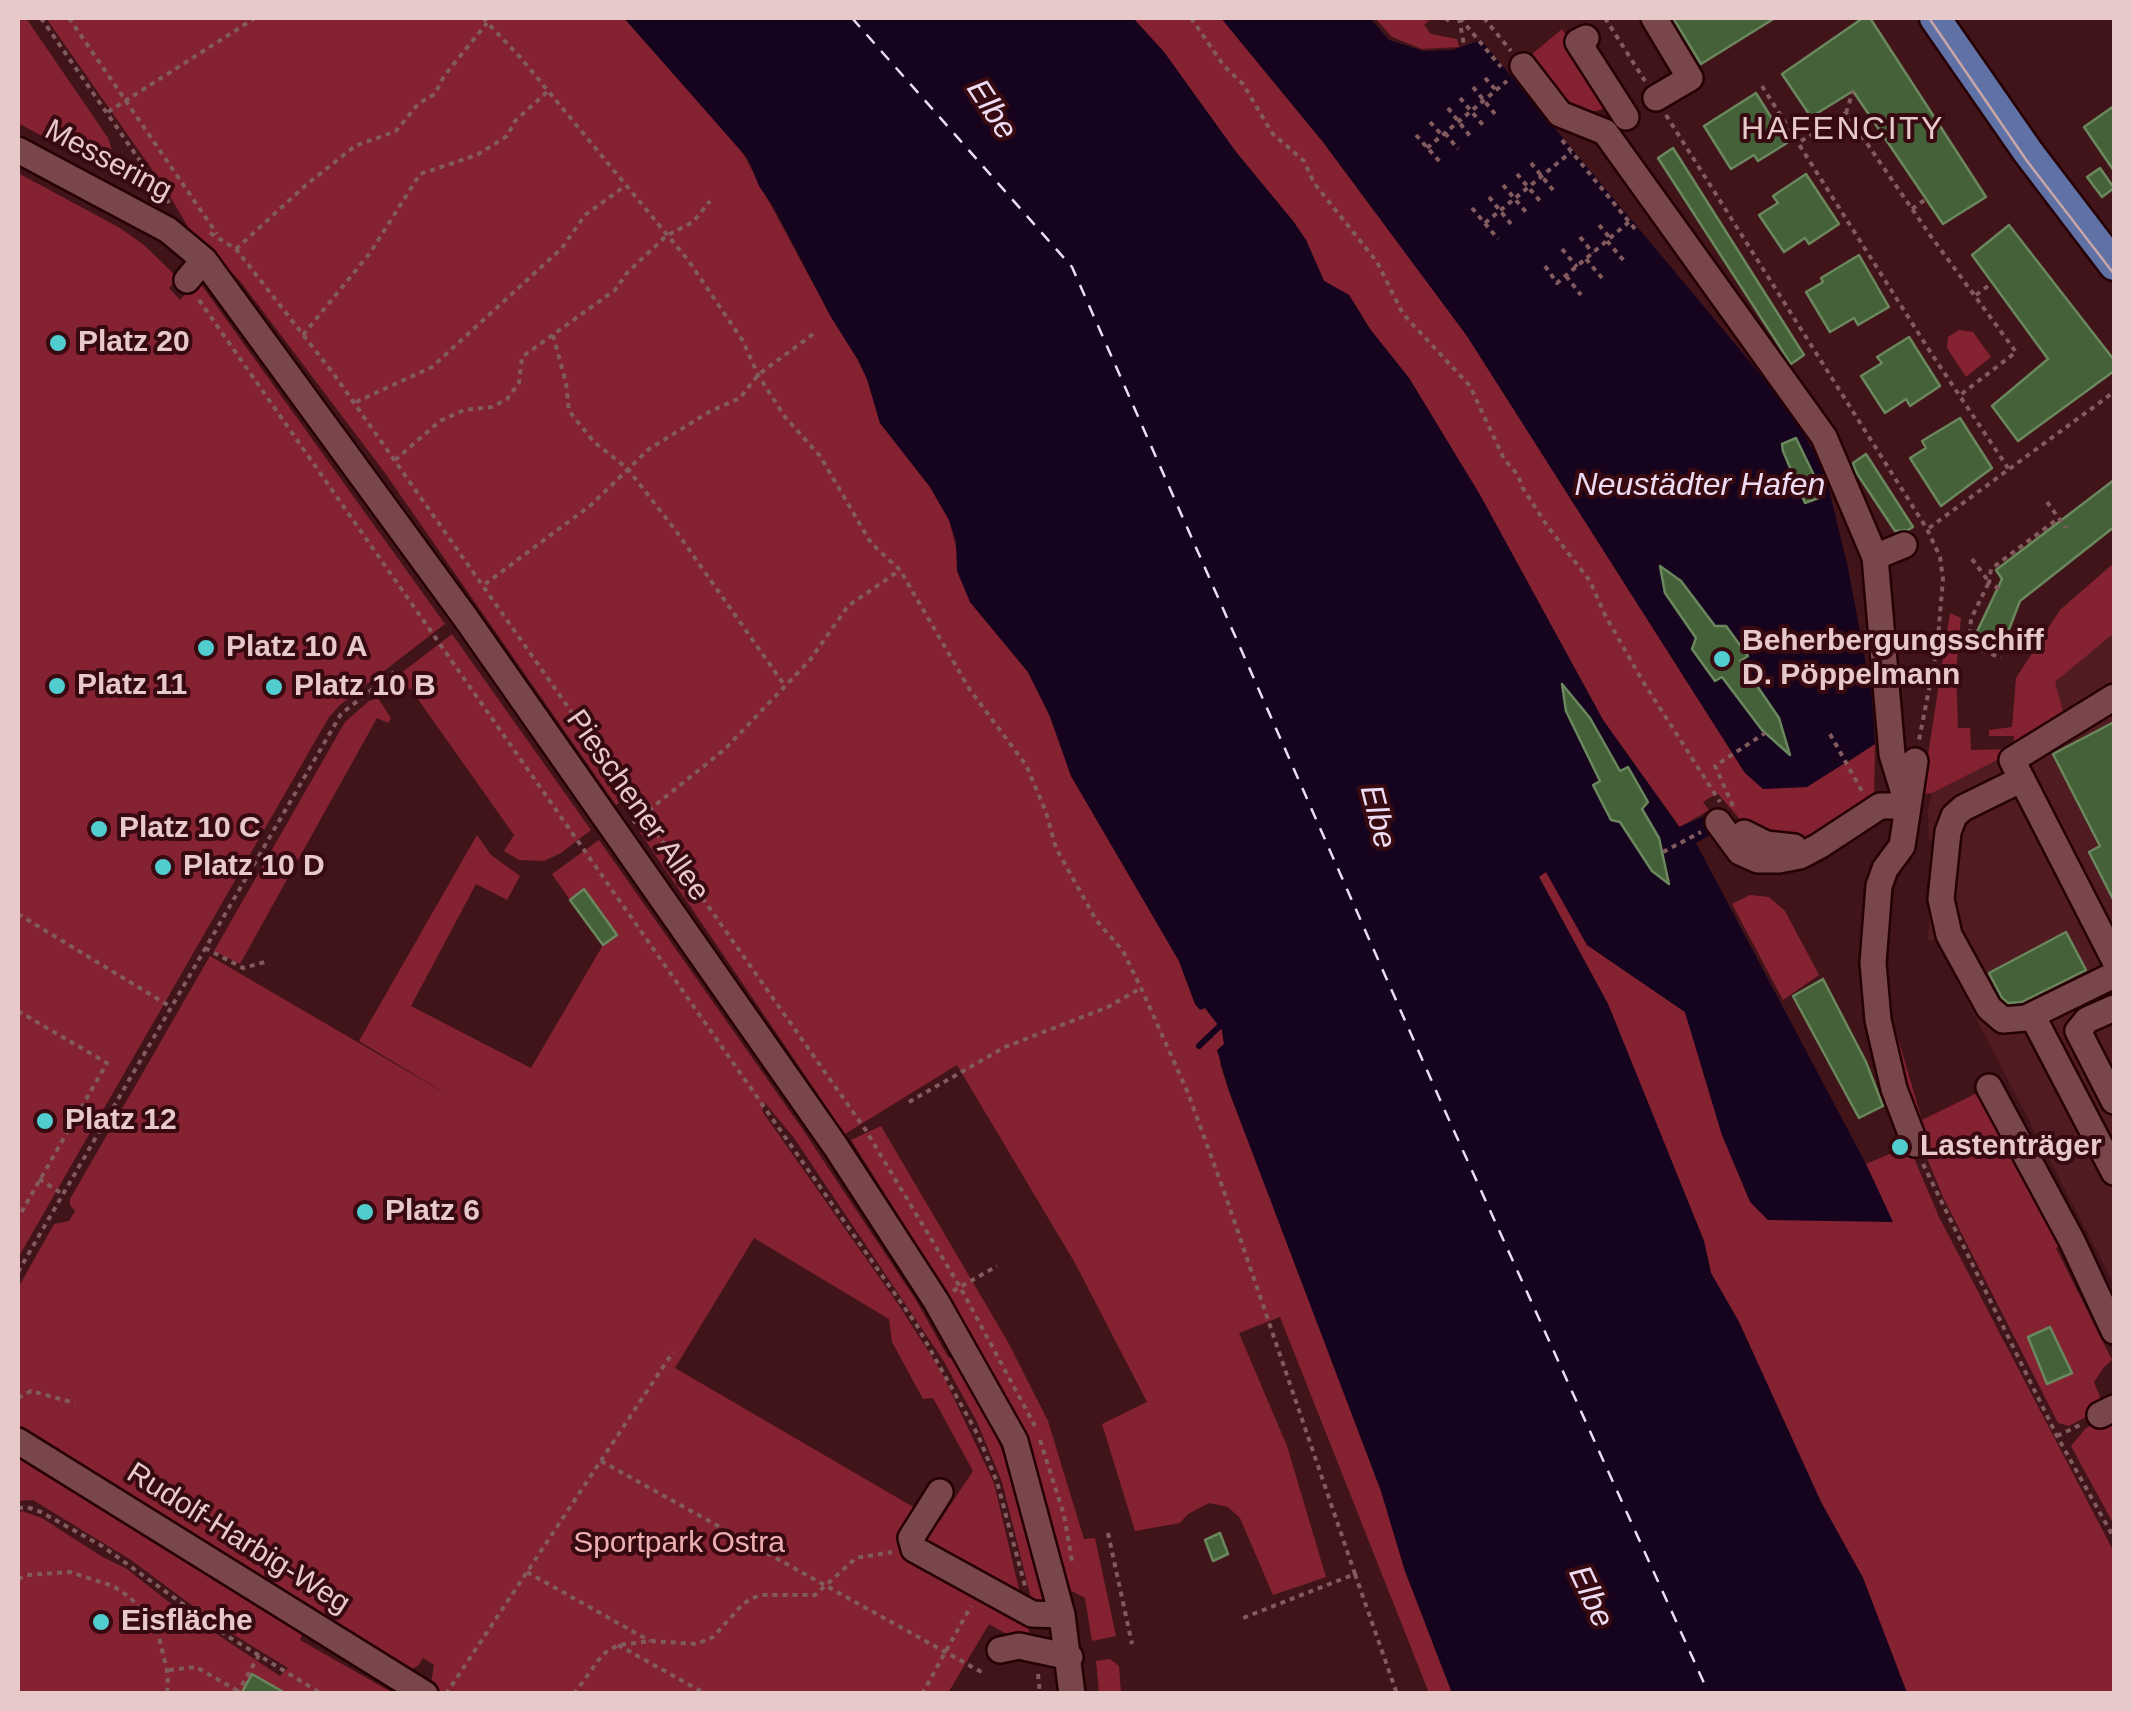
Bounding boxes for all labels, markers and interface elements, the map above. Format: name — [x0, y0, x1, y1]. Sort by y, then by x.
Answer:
water label: Elbe — [957, 73, 1025, 147]
district label: HAFENCITY — [1741, 111, 1945, 149]
street label: Messering — [38, 113, 178, 209]
place label: Platz 20 — [78, 325, 190, 361]
marker: Platz 20 — [47, 332, 69, 354]
water label: Neustädter Hafen — [1575, 467, 1825, 505]
place label: Beherbergungsschiff D. Pöppelmann — [1742, 624, 2044, 694]
place label: Platz 10 A — [226, 630, 368, 666]
marker: Platz 10 A — [195, 637, 217, 659]
marker: Beherbergungsschiff D. Pöppelmann — [1711, 648, 1733, 670]
place label: Platz 11 — [77, 668, 187, 704]
place label: Platz 10 B — [294, 669, 436, 705]
marker: Platz 11 — [46, 675, 68, 697]
marker: Platz 10 B — [263, 676, 285, 698]
street label: Pieschener Allee — [558, 703, 716, 909]
water label: Elbe — [1351, 781, 1403, 853]
place label: Platz 10 C — [119, 811, 261, 847]
marker: Platz 10 C — [88, 818, 110, 840]
place label: Platz 10 D — [183, 849, 325, 885]
marker: Platz 10 D — [152, 856, 174, 878]
place label: Platz 12 — [65, 1103, 177, 1139]
marker: Platz 12 — [34, 1110, 56, 1132]
place label: Lastenträger — [1920, 1129, 2102, 1165]
marker: Lastenträger — [1889, 1136, 1911, 1158]
place label: Platz 6 — [385, 1194, 480, 1230]
marker: Platz 6 — [354, 1201, 376, 1223]
street label: Rudolf-Harbig-Weg — [120, 1456, 356, 1622]
park label: Sportpark Ostra — [573, 1526, 785, 1562]
water label: Elbe — [1559, 1560, 1621, 1634]
place label: Eisfläche — [121, 1604, 253, 1640]
marker: Eisfläche — [90, 1611, 112, 1633]

